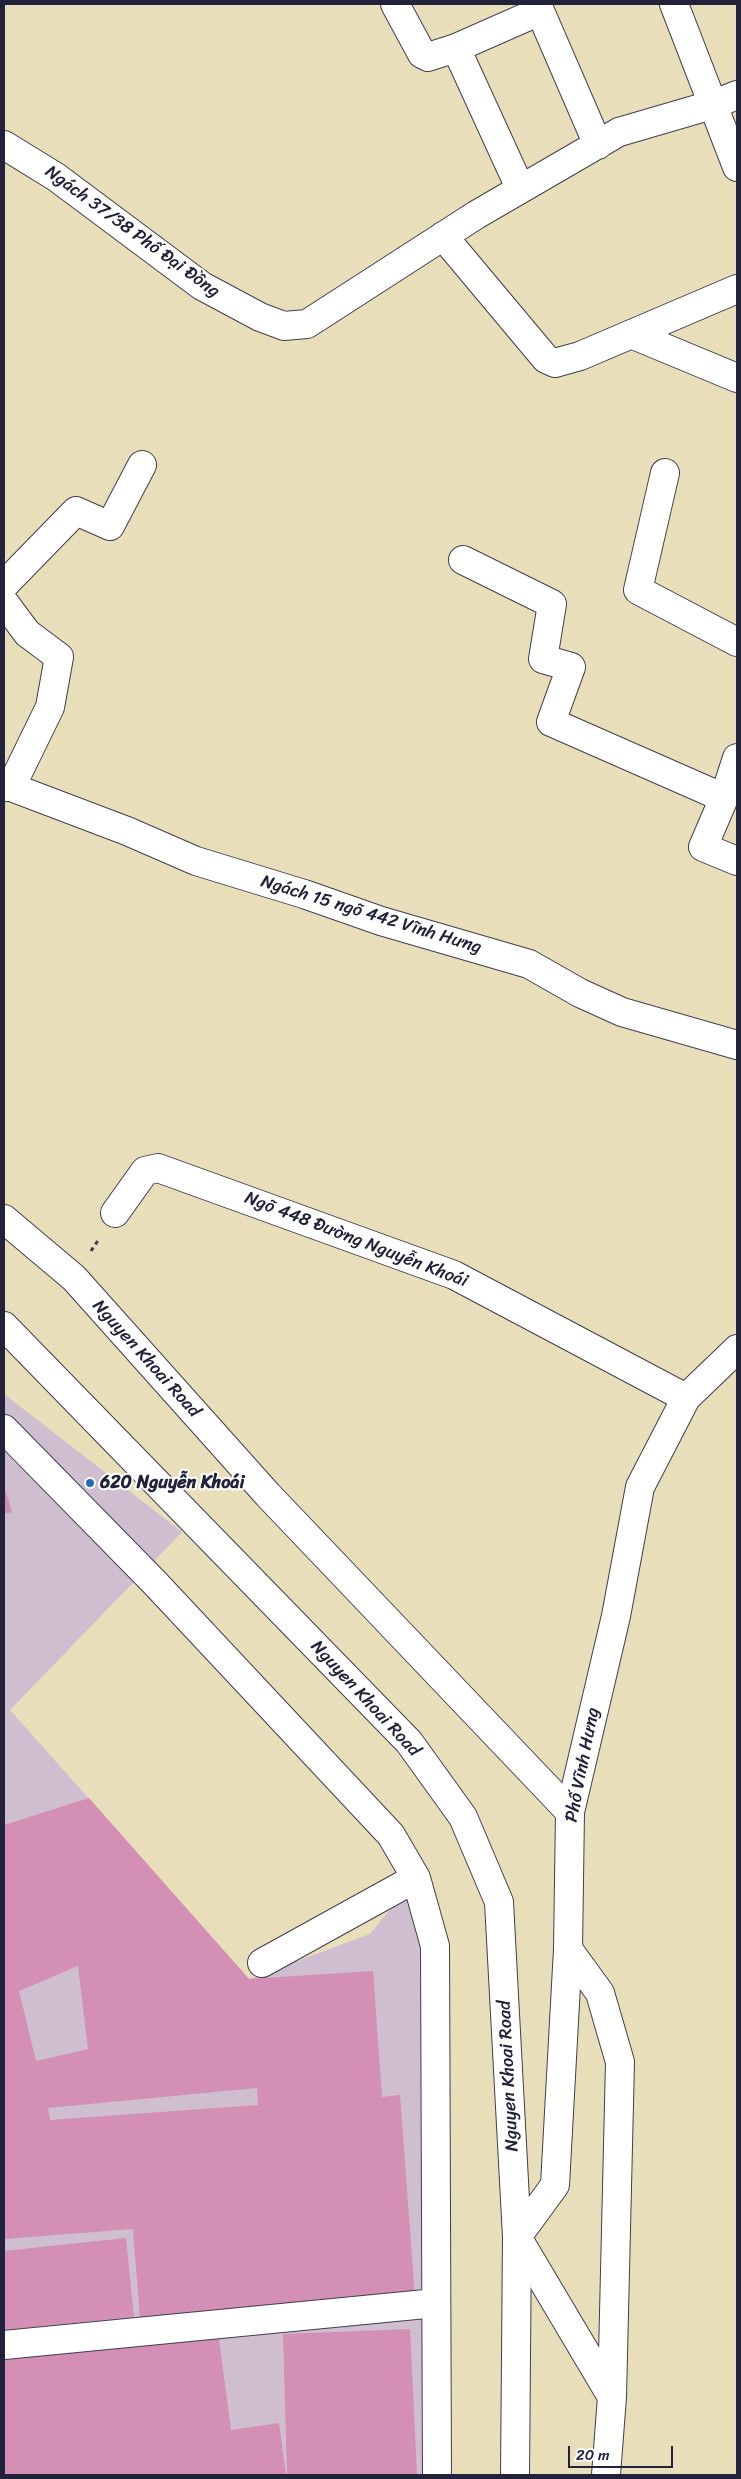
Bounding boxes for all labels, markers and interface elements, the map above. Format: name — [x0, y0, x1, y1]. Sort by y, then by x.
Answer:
street label: Ngách 37/38 Phố Đại Đồng — [40, 161, 224, 303]
street label: Ngách 15 ngõ 442 Vĩnh Hưng — [258, 871, 484, 959]
street label: Ngõ 448 Đường Nguyễn Khoái — [241, 1187, 471, 1293]
street label: Nguyen Khoai Road — [87, 1296, 205, 1422]
place label: 620 Nguyễn Khoái — [100, 1472, 244, 1494]
marker: 620 Nguyễn Khoái — [84, 1477, 96, 1489]
street label: Nguyen Khoai Road — [306, 1636, 424, 1762]
street label: Phố Vĩnh Hưng — [561, 1706, 605, 1824]
street label: Nguyen Khoai Road — [494, 2000, 524, 2152]
scale bar — [571, 2436, 676, 2468]
text: 20 m — [576, 2442, 610, 2468]

